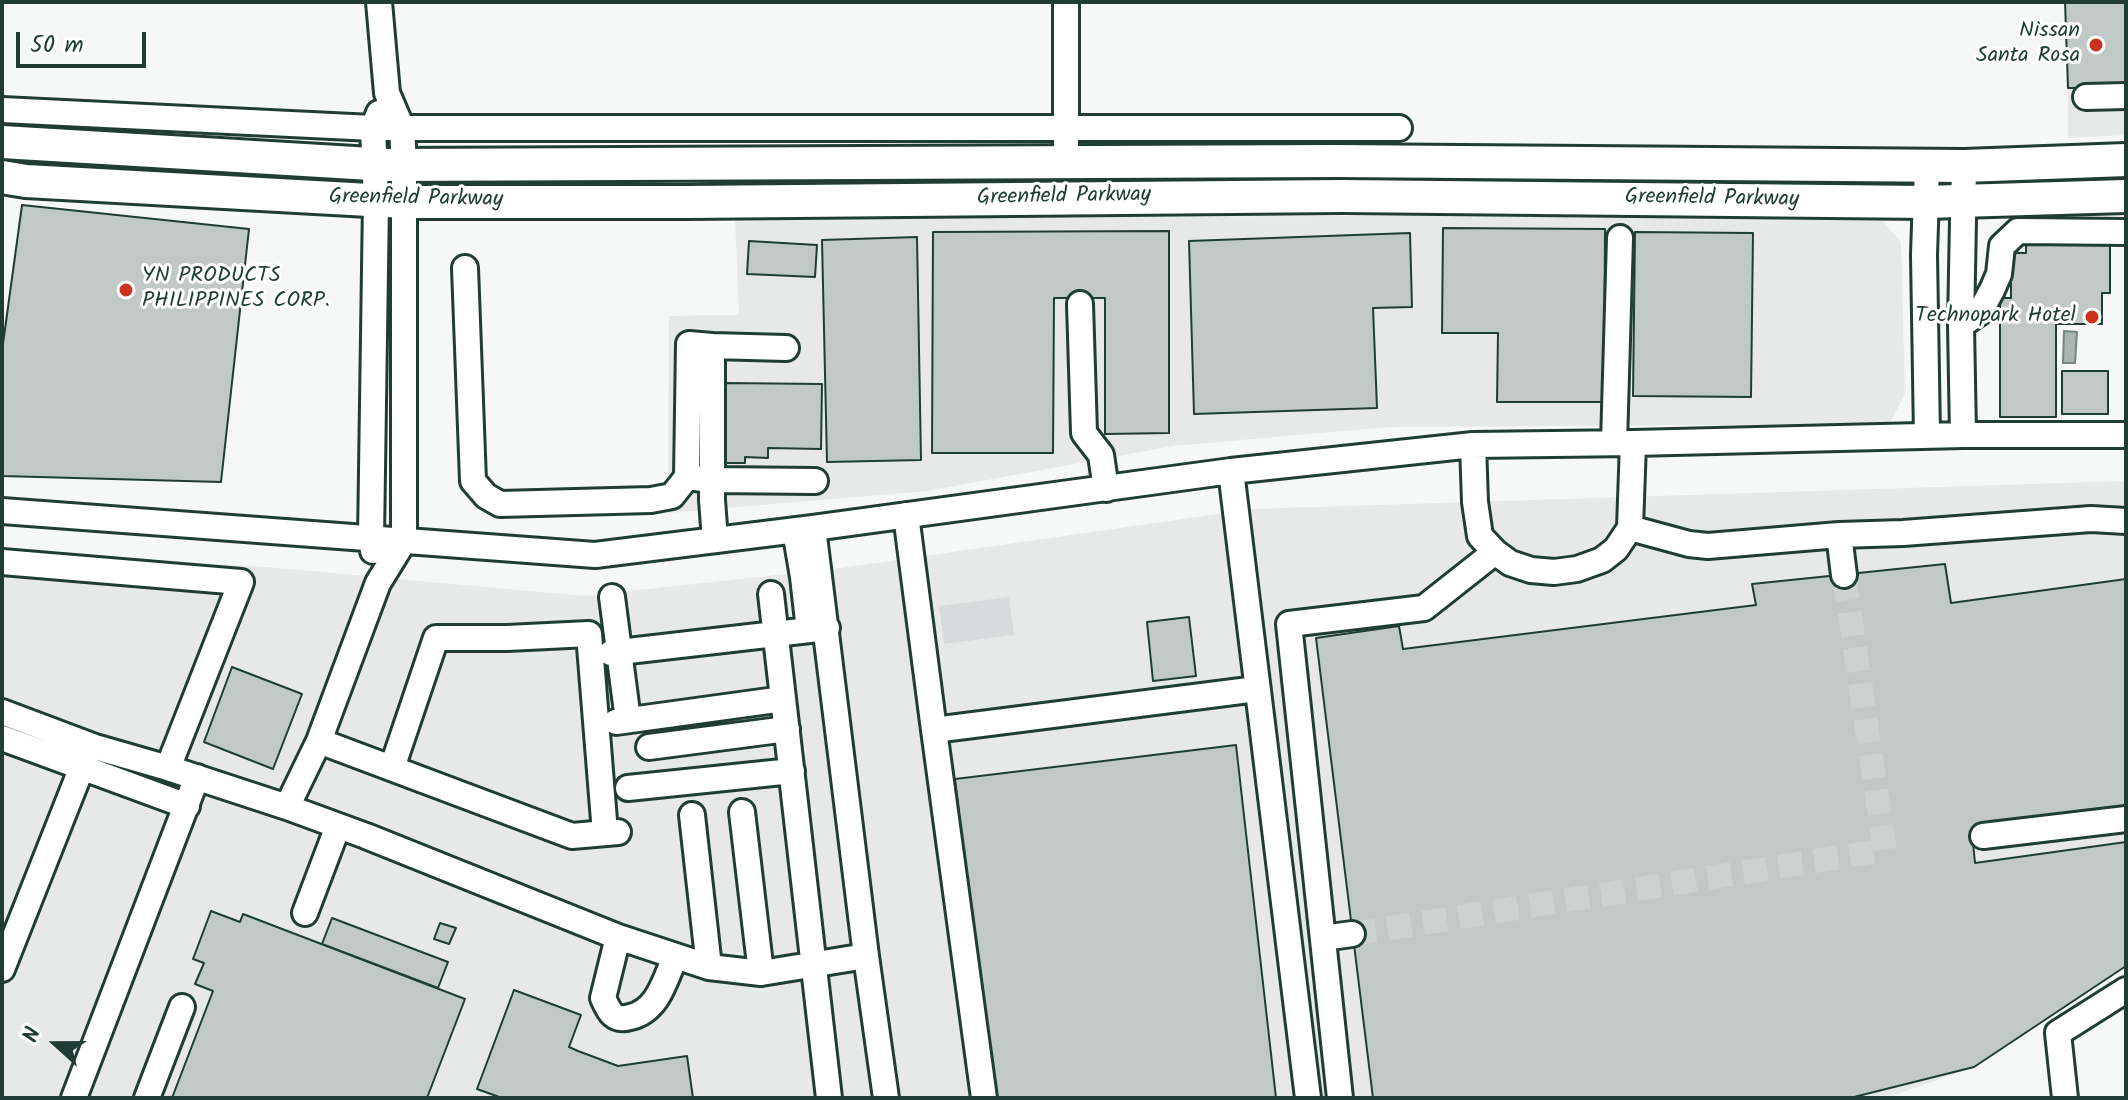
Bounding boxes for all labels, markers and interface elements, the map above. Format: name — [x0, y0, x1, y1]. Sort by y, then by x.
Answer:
scale bar — [20, 16, 150, 66]
place label: Nissan Santa Rosa — [1976, 19, 2080, 70]
text: 50 m — [30, 26, 84, 65]
marker: Nissan Santa Rosa — [2087, 36, 2105, 54]
street label: Greenfield Parkway — [977, 183, 1151, 213]
street label: Greenfield Parkway — [329, 185, 503, 215]
street label: Greenfield Parkway — [1625, 185, 1799, 215]
place label: YN PRODUCTS PHILIPPINES CORP. — [142, 264, 330, 316]
marker: YN PRODUCTS PHILIPPINES CORP. — [117, 281, 135, 299]
place label: Technopark Hotel — [1915, 304, 2076, 330]
marker: Technopark Hotel — [2083, 308, 2101, 326]
north arrow — [16, 1004, 96, 1084]
text: N — [14, 1022, 52, 1048]

